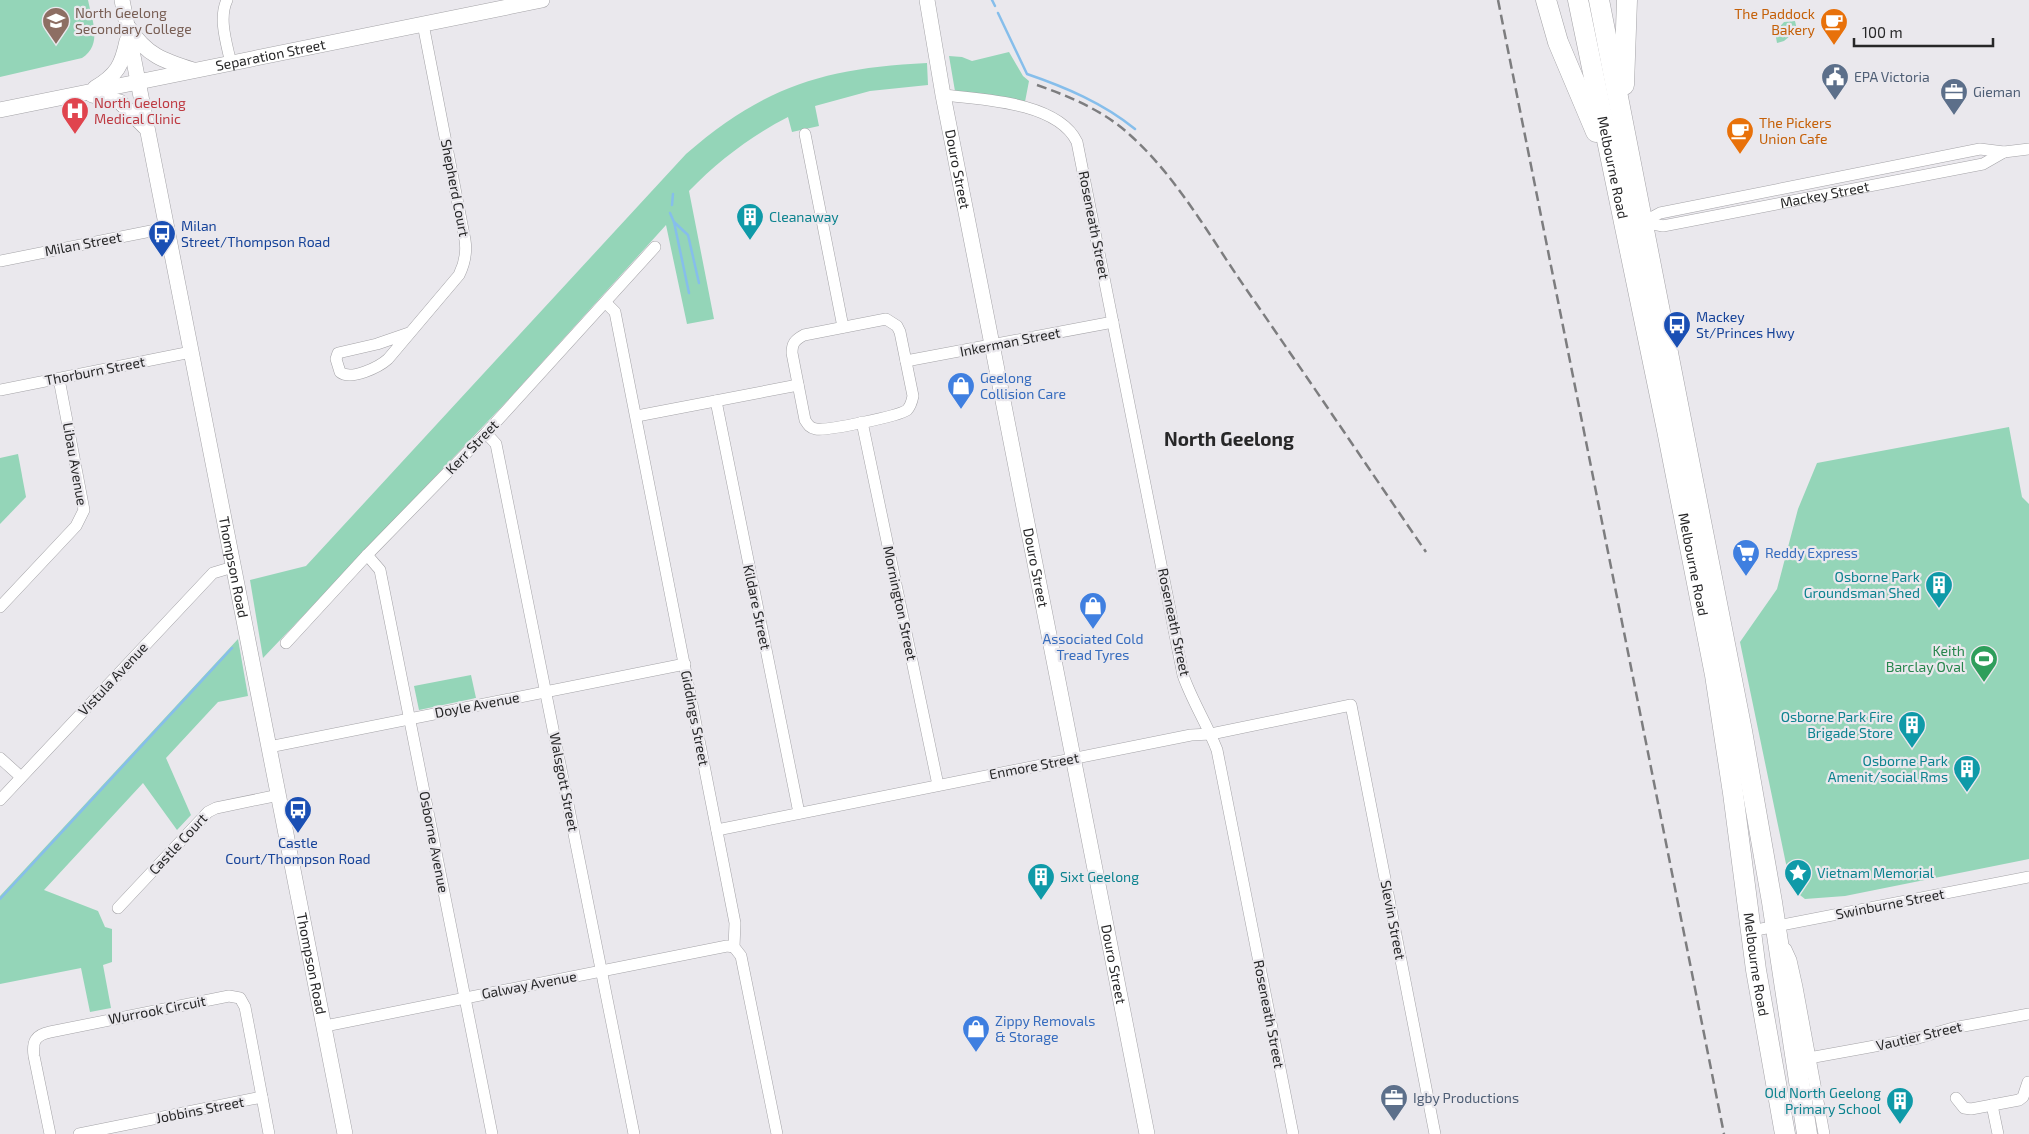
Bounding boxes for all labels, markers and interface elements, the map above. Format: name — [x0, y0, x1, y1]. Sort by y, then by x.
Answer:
place label: North Geelong Secondary College — [75, 4, 192, 37]
place label: The Paddock Bakery — [1734, 5, 1816, 38]
school or university icon: North Geelong Secondary College — [41, 6, 71, 45]
cafe icon: The Paddock Bakery — [1819, 7, 1849, 46]
scale bar — [1854, 15, 1993, 47]
text: 100 m — [1862, 23, 1903, 41]
street label: Separation Street — [214, 35, 327, 74]
public building icon: EPA Victoria — [1820, 62, 1850, 101]
place label: EPA Victoria — [1854, 68, 1930, 85]
office icon: Gieman — [1939, 77, 1969, 116]
place label: Gieman — [1973, 83, 2021, 100]
place label: North Geelong Medical Clinic — [94, 94, 186, 127]
hospital icon: North Geelong Medical Clinic — [60, 96, 90, 135]
street label: Melbourne Road — [1594, 114, 1632, 220]
place label: The Pickers Union Cafe — [1759, 114, 1832, 147]
cafe icon: The Pickers Union Cafe — [1725, 116, 1755, 155]
street label: Douro Street — [942, 128, 974, 210]
street label: Shepherd Court — [438, 138, 473, 238]
street label: Roseneath Street — [1076, 169, 1113, 281]
street label: Mackey Street — [1778, 177, 1871, 211]
building icon: Cleanaway — [735, 202, 765, 241]
place label: Cleanaway — [769, 208, 839, 225]
place label: Milan Street/Thompson Road — [181, 217, 330, 250]
bus stop icon: Milan Street/Thompson Road — [147, 219, 177, 258]
street label: Milan Street — [43, 228, 123, 259]
place label: Mackey St/Princes Hwy — [1696, 308, 1795, 341]
bus stop icon: Mackey St/Princes Hwy — [1662, 310, 1692, 349]
street label: Inkerman Street — [958, 323, 1062, 360]
street label: Thorburn Street — [43, 352, 146, 389]
place label: Geelong Collision Care — [980, 369, 1066, 402]
shop icon: Geelong Collision Care — [946, 371, 976, 410]
street label: Kerr Street — [442, 416, 502, 477]
street label: Libau Avenue — [60, 421, 91, 507]
district label: North Geelong — [1164, 427, 1294, 450]
street label: Melbourne Road — [1675, 511, 1712, 617]
street label: Thompson Road — [216, 515, 252, 619]
street label: Douro Street — [1020, 526, 1052, 609]
supermarket icon: Reddy Express — [1731, 538, 1761, 577]
street label: Mornington Street — [880, 544, 921, 662]
place label: Reddy Express — [1765, 544, 1858, 561]
street label: Kildare Street — [740, 563, 775, 651]
street label: Roseneath Street — [1155, 566, 1194, 677]
place label: Osborne Park Groundsman Shed — [1804, 568, 1920, 601]
building icon: Osborne Park Groundsman Shed — [1924, 570, 1954, 609]
shop icon: Associated Cold Tread Tyres — [1078, 591, 1108, 630]
place label: Associated Cold Tread Tyres — [1043, 630, 1144, 663]
street label: Vistula Avenue — [74, 638, 151, 719]
place label: Keith Barclay Oval — [1886, 642, 1966, 675]
sports icon: Keith Barclay Oval — [1969, 644, 1999, 683]
street label: Giddings Street — [678, 669, 713, 767]
street label: Doyle Avenue — [433, 688, 521, 721]
place label: Osborne Park Fire Brigade Store — [1781, 708, 1893, 741]
building icon: Osborne Park Fire Brigade Store — [1897, 710, 1927, 749]
street label: Walsgott Street — [547, 731, 582, 833]
street label: Enmore Street — [988, 748, 1080, 783]
place label: Osborne Park Amenit/social Rms — [1828, 752, 1948, 785]
building icon: Osborne Park Amenit/social Rms — [1952, 754, 1982, 793]
street label: Osborne Avenue — [416, 790, 453, 894]
bus stop icon: Castle Court/Thompson Road — [283, 795, 313, 834]
street label: Castle Court — [145, 809, 210, 878]
place label: Castle Court/Thompson Road — [225, 834, 371, 867]
place icon: Vietnam Memorial — [1783, 858, 1813, 897]
building icon: Sixt Geelong — [1026, 862, 1056, 901]
place label: Vietnam Memorial — [1817, 864, 1935, 881]
place label: Sixt Geelong — [1060, 868, 1139, 885]
street label: Slevin Street — [1377, 879, 1410, 961]
street label: Swinburne Street — [1834, 885, 1946, 922]
street label: Thompson Road — [294, 911, 330, 1016]
street label: Melbourne Road — [1741, 911, 1773, 1017]
street label: Douro Street — [1098, 923, 1130, 1005]
street label: Roseneath Street — [1251, 958, 1288, 1070]
street label: Galway Avenue — [480, 967, 578, 1002]
street label: Wurrook Circuit — [107, 992, 207, 1027]
place label: Zippy Removals & Storage — [995, 1012, 1095, 1045]
shop icon: Zippy Removals & Storage — [961, 1014, 991, 1053]
street label: Vautier Street — [1874, 1017, 1963, 1054]
office icon: Igby Productions — [1379, 1083, 1409, 1122]
place label: Old North Geelong Primary School — [1764, 1084, 1882, 1117]
building icon: Old North Geelong Primary School — [1885, 1086, 1915, 1125]
place label: Igby Productions — [1413, 1089, 1519, 1106]
street label: Jobbins Street — [154, 1093, 245, 1126]

